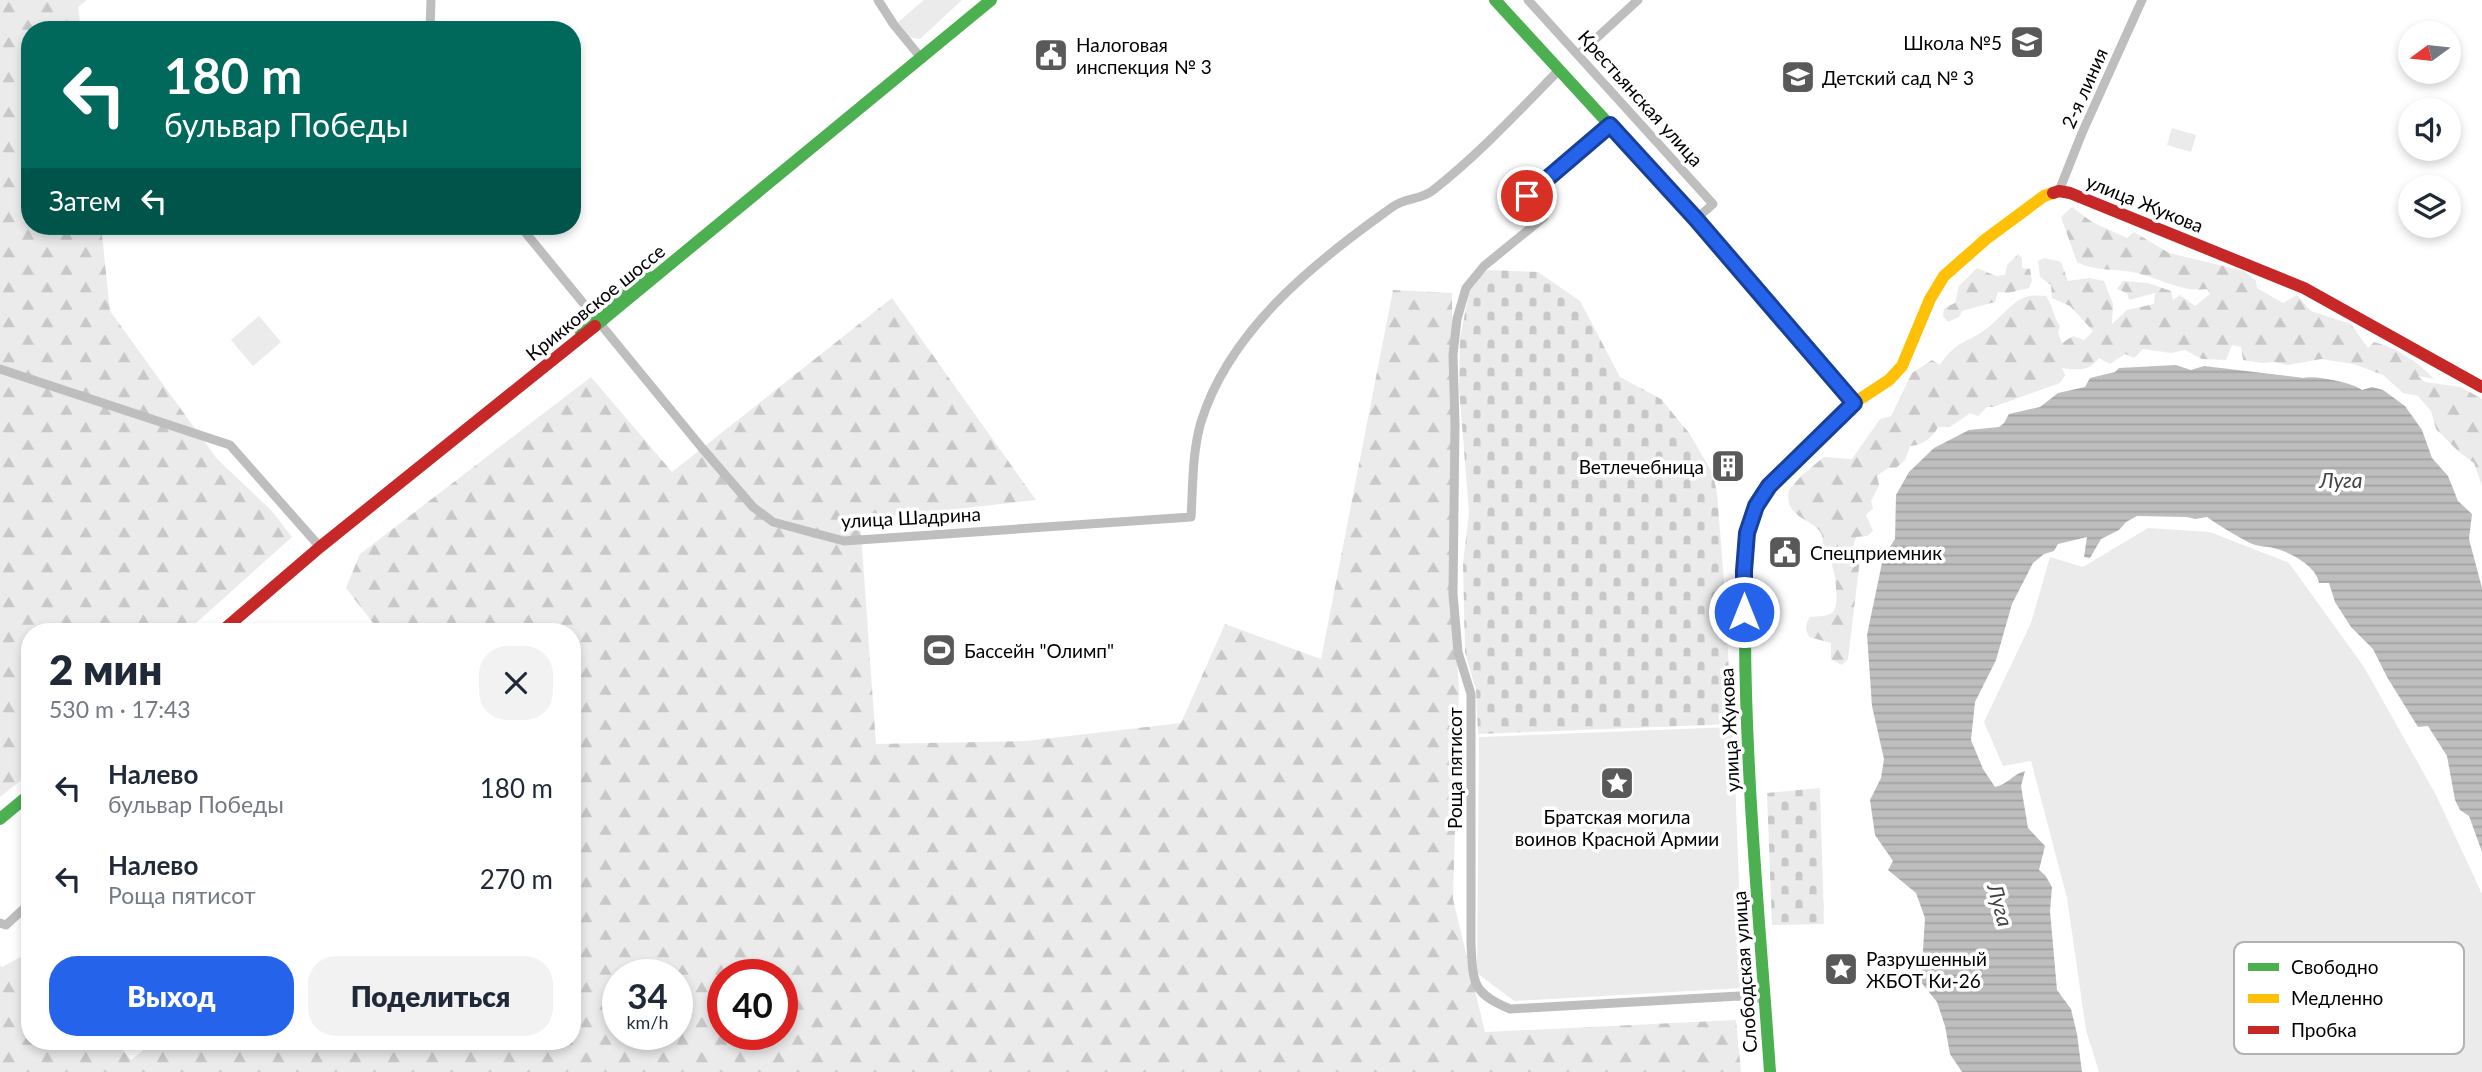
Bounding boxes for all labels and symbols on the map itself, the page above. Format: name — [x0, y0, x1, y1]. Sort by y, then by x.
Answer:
north arrow — [2398, 21, 2460, 84]
school or university icon: Школа №5 — [2008, 23, 2046, 61]
street label: Крестьянская улица — [1574, 25, 1708, 171]
place label: Школа №5 — [1903, 31, 2002, 54]
place label: Налоговая инспекция № 3 — [1076, 33, 1212, 78]
public building icon: Налоговая инспекция № 3 — [1032, 36, 1070, 74]
street label: 2-я линия — [2056, 44, 2112, 132]
school or university icon: Детский сад № 3 — [1779, 58, 1817, 96]
place label: Детский сад № 3 — [1822, 66, 1974, 89]
pin — [1497, 166, 1557, 226]
street label: улица Жукова — [2083, 169, 2207, 237]
street label: Крикковское шоссе — [521, 239, 669, 365]
building icon: Ветлечебница — [1709, 447, 1747, 485]
place label: Ветлечебница — [1579, 455, 1704, 478]
water label: Луга — [2318, 467, 2363, 492]
street label: улица Шадрина — [841, 502, 981, 532]
public building icon: Спецприемник — [1766, 533, 1804, 571]
place label: Спецприемник — [1810, 541, 1942, 564]
position arrow — [1707, 575, 1781, 649]
sports icon: Бассейн "Олимп" — [920, 631, 958, 669]
place label: Бассейн "Олимп" — [964, 639, 1114, 662]
street label: улица Жукова — [1714, 667, 1744, 793]
street label: Роща пятисот — [1443, 707, 1466, 829]
place icon: Братская могила воинов Красной Армии — [1598, 764, 1636, 802]
place label: Братская могила воинов Красной Армии — [1515, 805, 1719, 850]
water label: Луга — [1983, 880, 2019, 929]
street label: Слободская улица — [1727, 890, 1761, 1054]
legend — [2234, 942, 2464, 1054]
place label: Разрушенный ЖБОТ Ки-26 — [1866, 947, 1987, 992]
place icon: Разрушенный ЖБОТ Ки-26 — [1822, 950, 1860, 988]
text: Свободно — [2291, 955, 2379, 978]
speed limit sign: 40 — [707, 959, 798, 1050]
text: Медленно — [2291, 986, 2383, 1009]
text: Пробка — [2291, 1018, 2357, 1041]

